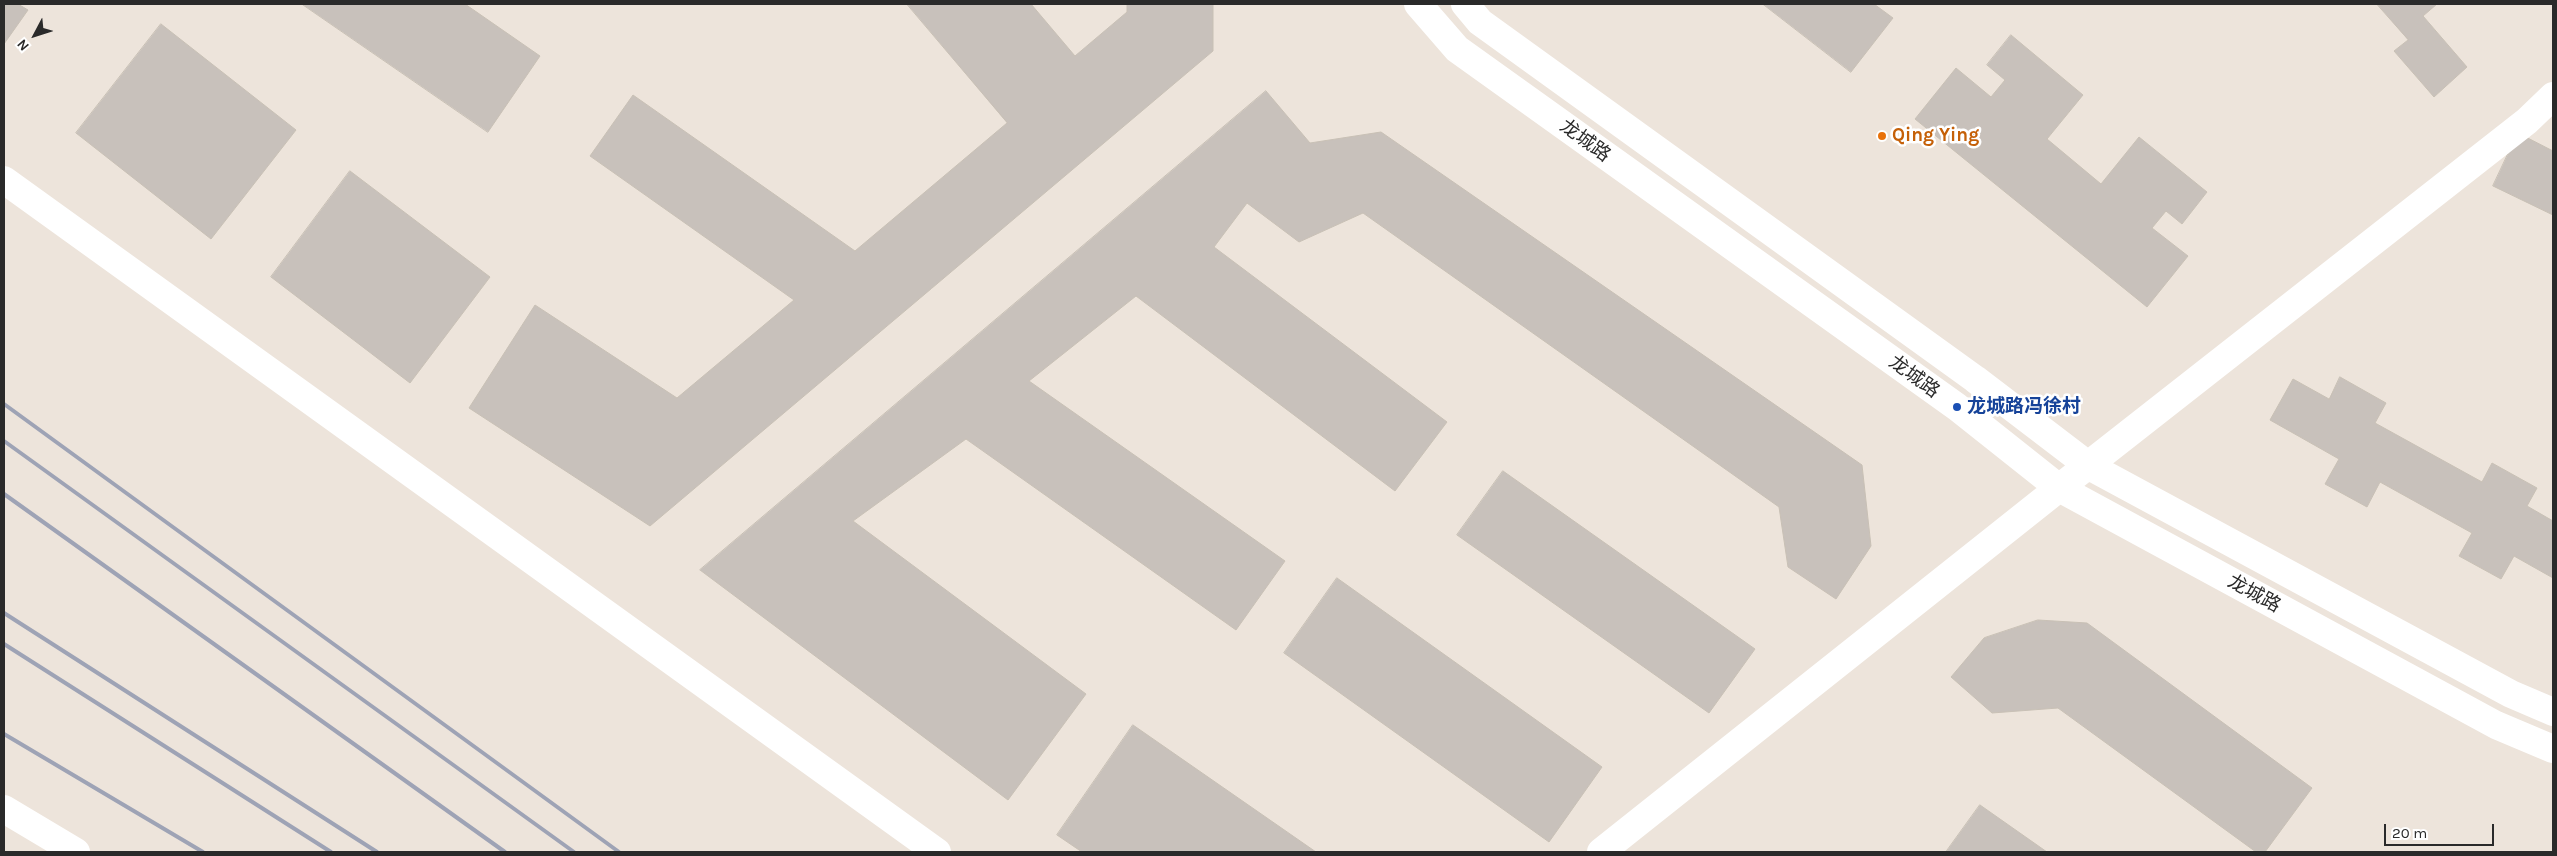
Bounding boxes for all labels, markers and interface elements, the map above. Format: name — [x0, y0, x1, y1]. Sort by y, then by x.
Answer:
north arrow — [10, 10, 60, 60]
text: N — [13, 36, 33, 54]
street label: 龙城路 — [1555, 115, 1615, 167]
place label: Qing Ying — [1892, 125, 1979, 147]
marker: Qing Ying — [1876, 130, 1888, 142]
street label: 龙城路 — [1884, 351, 1944, 403]
place label: 龙城路冯徐村 — [1967, 396, 2081, 418]
marker: 龙城路冯徐村 — [1951, 401, 1963, 413]
street label: 龙城路 — [2224, 570, 2284, 618]
scale bar — [2387, 814, 2497, 846]
text: 20 m — [2392, 824, 2427, 842]

